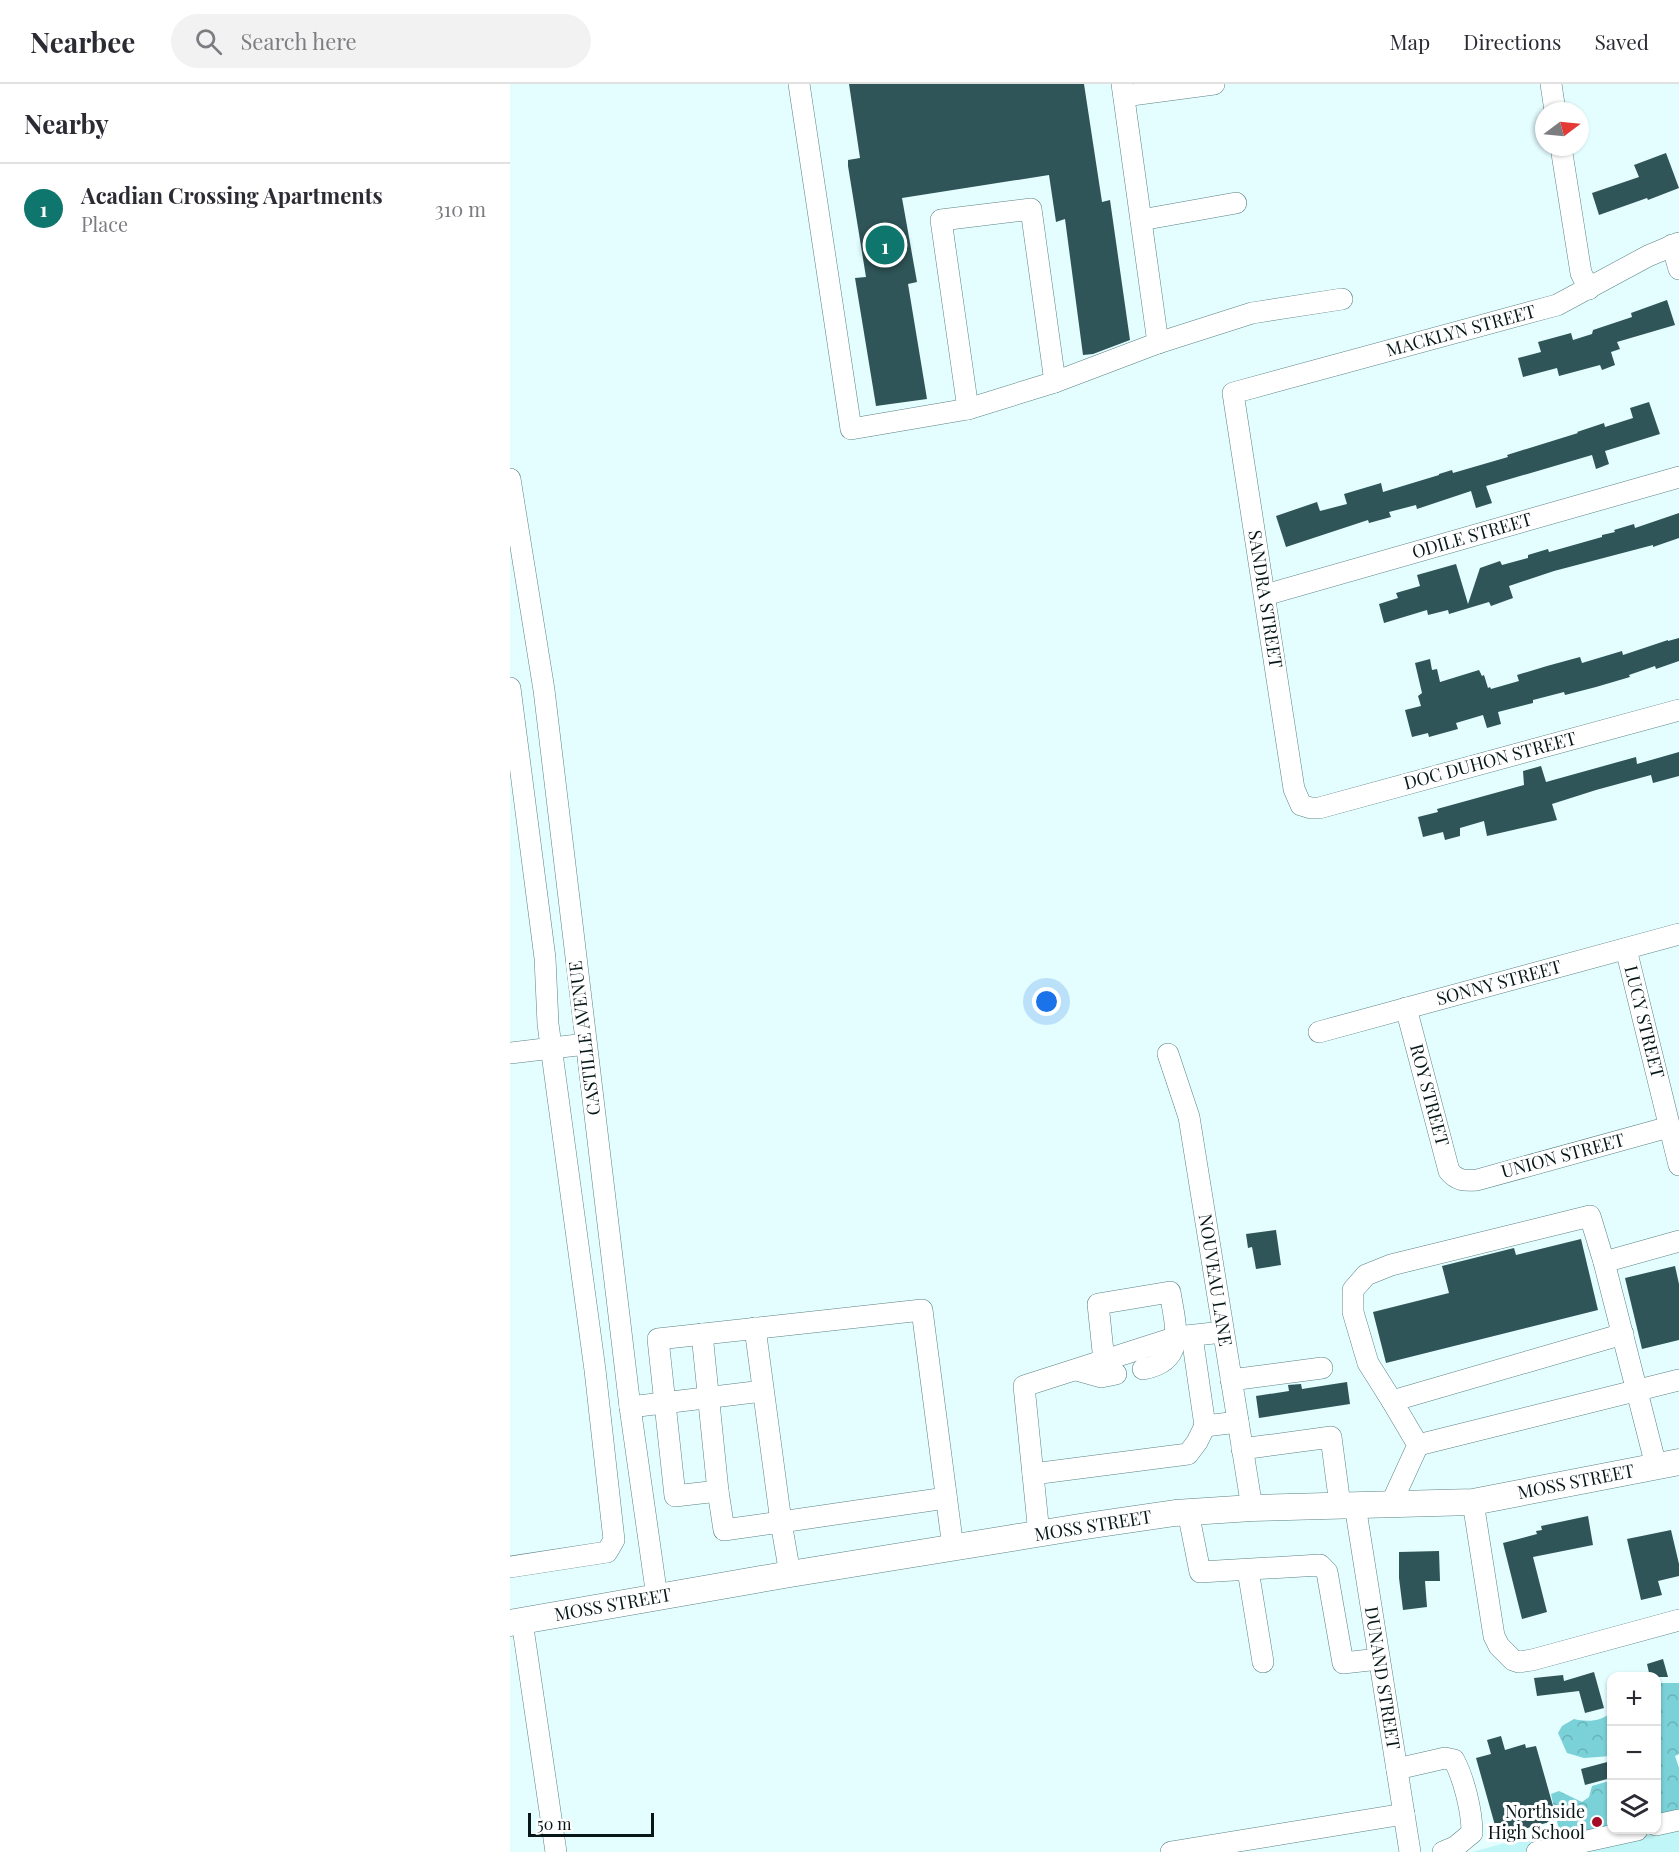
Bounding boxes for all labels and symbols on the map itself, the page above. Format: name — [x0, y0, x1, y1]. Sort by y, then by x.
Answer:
north arrow — [1535, 102, 1589, 156]
pin: 1 — [866, 222, 904, 268]
street label: MACKLYN STREET — [1383, 299, 1538, 362]
street label: ODILE STREET — [1409, 506, 1535, 564]
street label: SANDRA STREET — [1243, 528, 1289, 670]
street label: DOC DUHON STREET — [1401, 725, 1579, 795]
street label: SONNY STREET — [1434, 954, 1564, 1010]
street label: CASTILLE AVENUE — [563, 960, 605, 1117]
street label: LUCY STREET — [1619, 963, 1671, 1081]
your location — [1032, 987, 1061, 1016]
street label: ROY STREET — [1405, 1041, 1455, 1149]
street label: UNION STREET — [1498, 1127, 1627, 1183]
street label: NOUVEAU LANE — [1194, 1212, 1238, 1348]
street label: MOSS STREET — [1515, 1458, 1636, 1504]
street label: MOSS STREET — [1032, 1504, 1153, 1546]
street label: MOSS STREET — [552, 1582, 673, 1626]
street label: DUNAND STREET — [1360, 1605, 1406, 1751]
place label: Northside High School — [1488, 1799, 1585, 1844]
scale bar — [528, 1810, 654, 1838]
marker: Northside High School — [1590, 1815, 1604, 1829]

